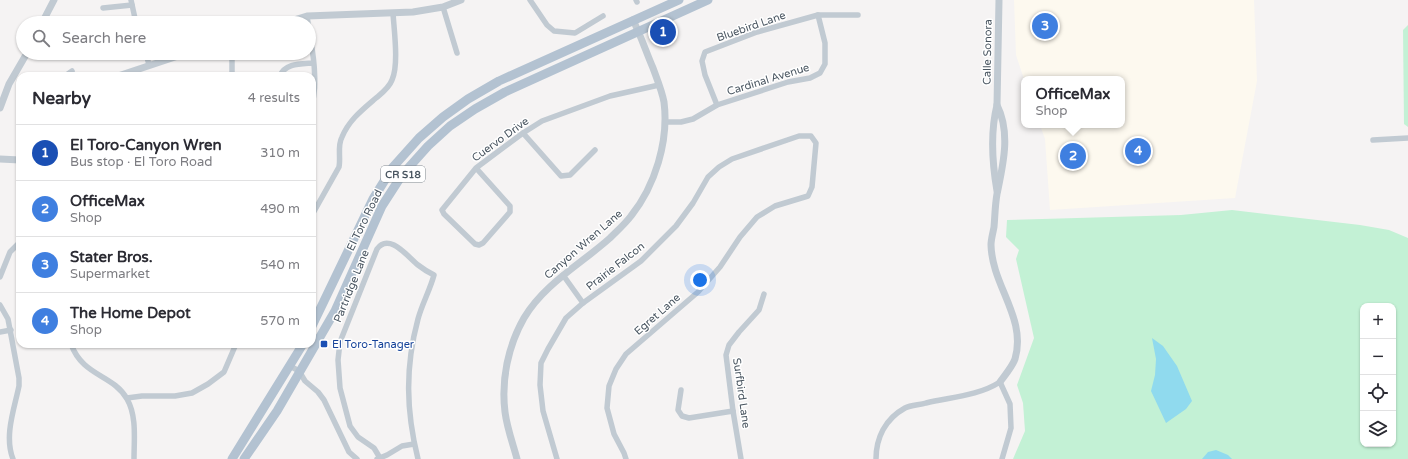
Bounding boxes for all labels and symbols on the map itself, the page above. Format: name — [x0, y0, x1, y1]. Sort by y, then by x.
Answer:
street label: Bluebird Lane — [715, 9, 787, 44]
pin: 3 — [1032, 11, 1058, 41]
pin: 1 — [650, 17, 676, 47]
street label: Calle Sonora — [980, 19, 995, 85]
street label: Cardinal Avenue — [725, 61, 811, 98]
street label: Cuervo Drive — [469, 114, 531, 164]
pin: 4 — [1125, 136, 1151, 166]
pin: 2 — [1060, 141, 1086, 171]
road number: CR S18 — [381, 166, 425, 182]
street label: El Toro Road — [344, 187, 385, 253]
street label: Canyon Wren Lane — [542, 207, 625, 282]
street label: Prairie Falcon — [584, 240, 647, 293]
street label: Partridge Lane — [331, 248, 372, 324]
your location — [690, 270, 710, 290]
street label: Egret Lane — [632, 291, 683, 338]
place label: El Toro-Tanager — [332, 338, 415, 351]
marker: El Toro-Tanager — [319, 339, 329, 349]
street label: Surfbird Lane — [730, 357, 753, 429]

